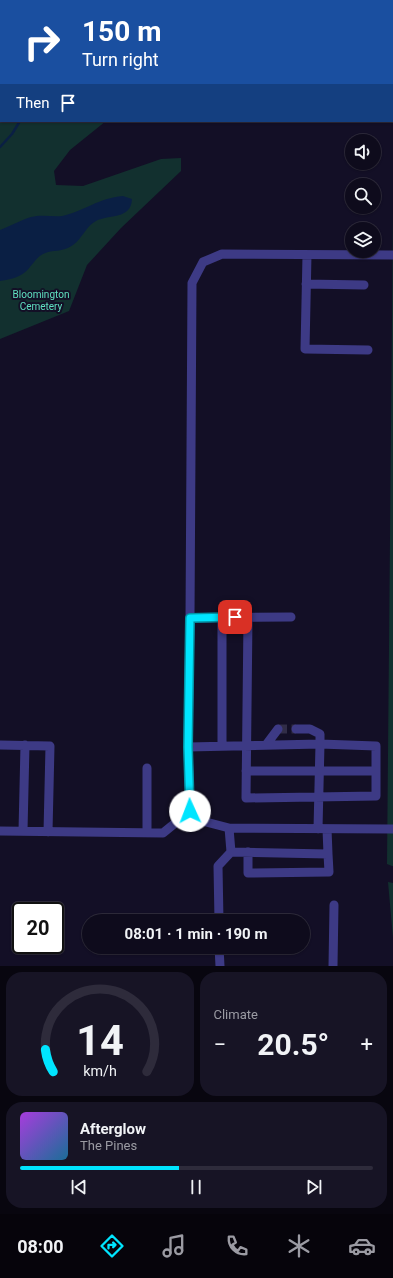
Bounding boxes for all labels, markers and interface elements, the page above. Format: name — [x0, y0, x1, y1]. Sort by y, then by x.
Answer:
text: 150 m — [82, 15, 161, 48]
icon: right — [16, 16, 68, 68]
text: Turn right — [82, 49, 159, 70]
icon: arrive — [57, 92, 79, 114]
text: Then — [16, 94, 49, 112]
map controls — [345, 134, 381, 258]
button: sound — [345, 134, 381, 170]
button: search — [345, 178, 381, 214]
button: layers — [345, 222, 381, 258]
park label: Bloomington Cemetery — [13, 289, 69, 312]
pin — [218, 600, 252, 634]
icon: arrive — [224, 606, 246, 628]
position arrow — [169, 790, 211, 832]
speed limit sign: 20 — [12, 902, 64, 954]
text: 08:01 · 1 min · 190 m — [125, 925, 267, 943]
text: Climate — [214, 1007, 258, 1022]
text: 14 — [76, 1016, 124, 1065]
text: 20.5° — [257, 1027, 329, 1062]
text: − — [214, 1032, 226, 1057]
text: + — [361, 1032, 373, 1057]
text: km/h — [83, 1063, 117, 1079]
text: Afterglow — [80, 1120, 146, 1138]
text: The Pines — [80, 1138, 137, 1153]
icon: previous — [68, 1176, 90, 1198]
icon: pause — [185, 1176, 207, 1198]
icon: next — [303, 1176, 325, 1198]
icon: directions — [98, 1232, 126, 1260]
icon: music — [160, 1232, 188, 1260]
icon: phone — [223, 1232, 251, 1260]
icon: climate — [285, 1232, 313, 1260]
icon: car — [348, 1232, 376, 1260]
text: 08:00 — [17, 1236, 64, 1257]

